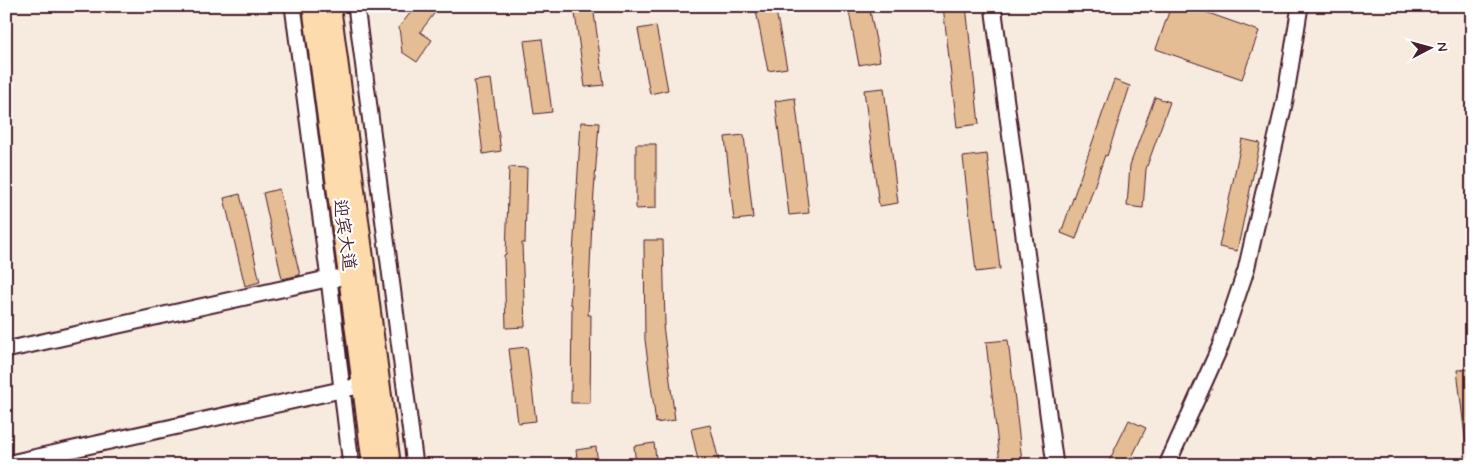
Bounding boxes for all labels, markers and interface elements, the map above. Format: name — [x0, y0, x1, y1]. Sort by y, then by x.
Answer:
north arrow — [1406, 22, 1456, 72]
text: N — [1432, 41, 1451, 52]
street label: 迎宾大道 — [327, 198, 361, 272]

